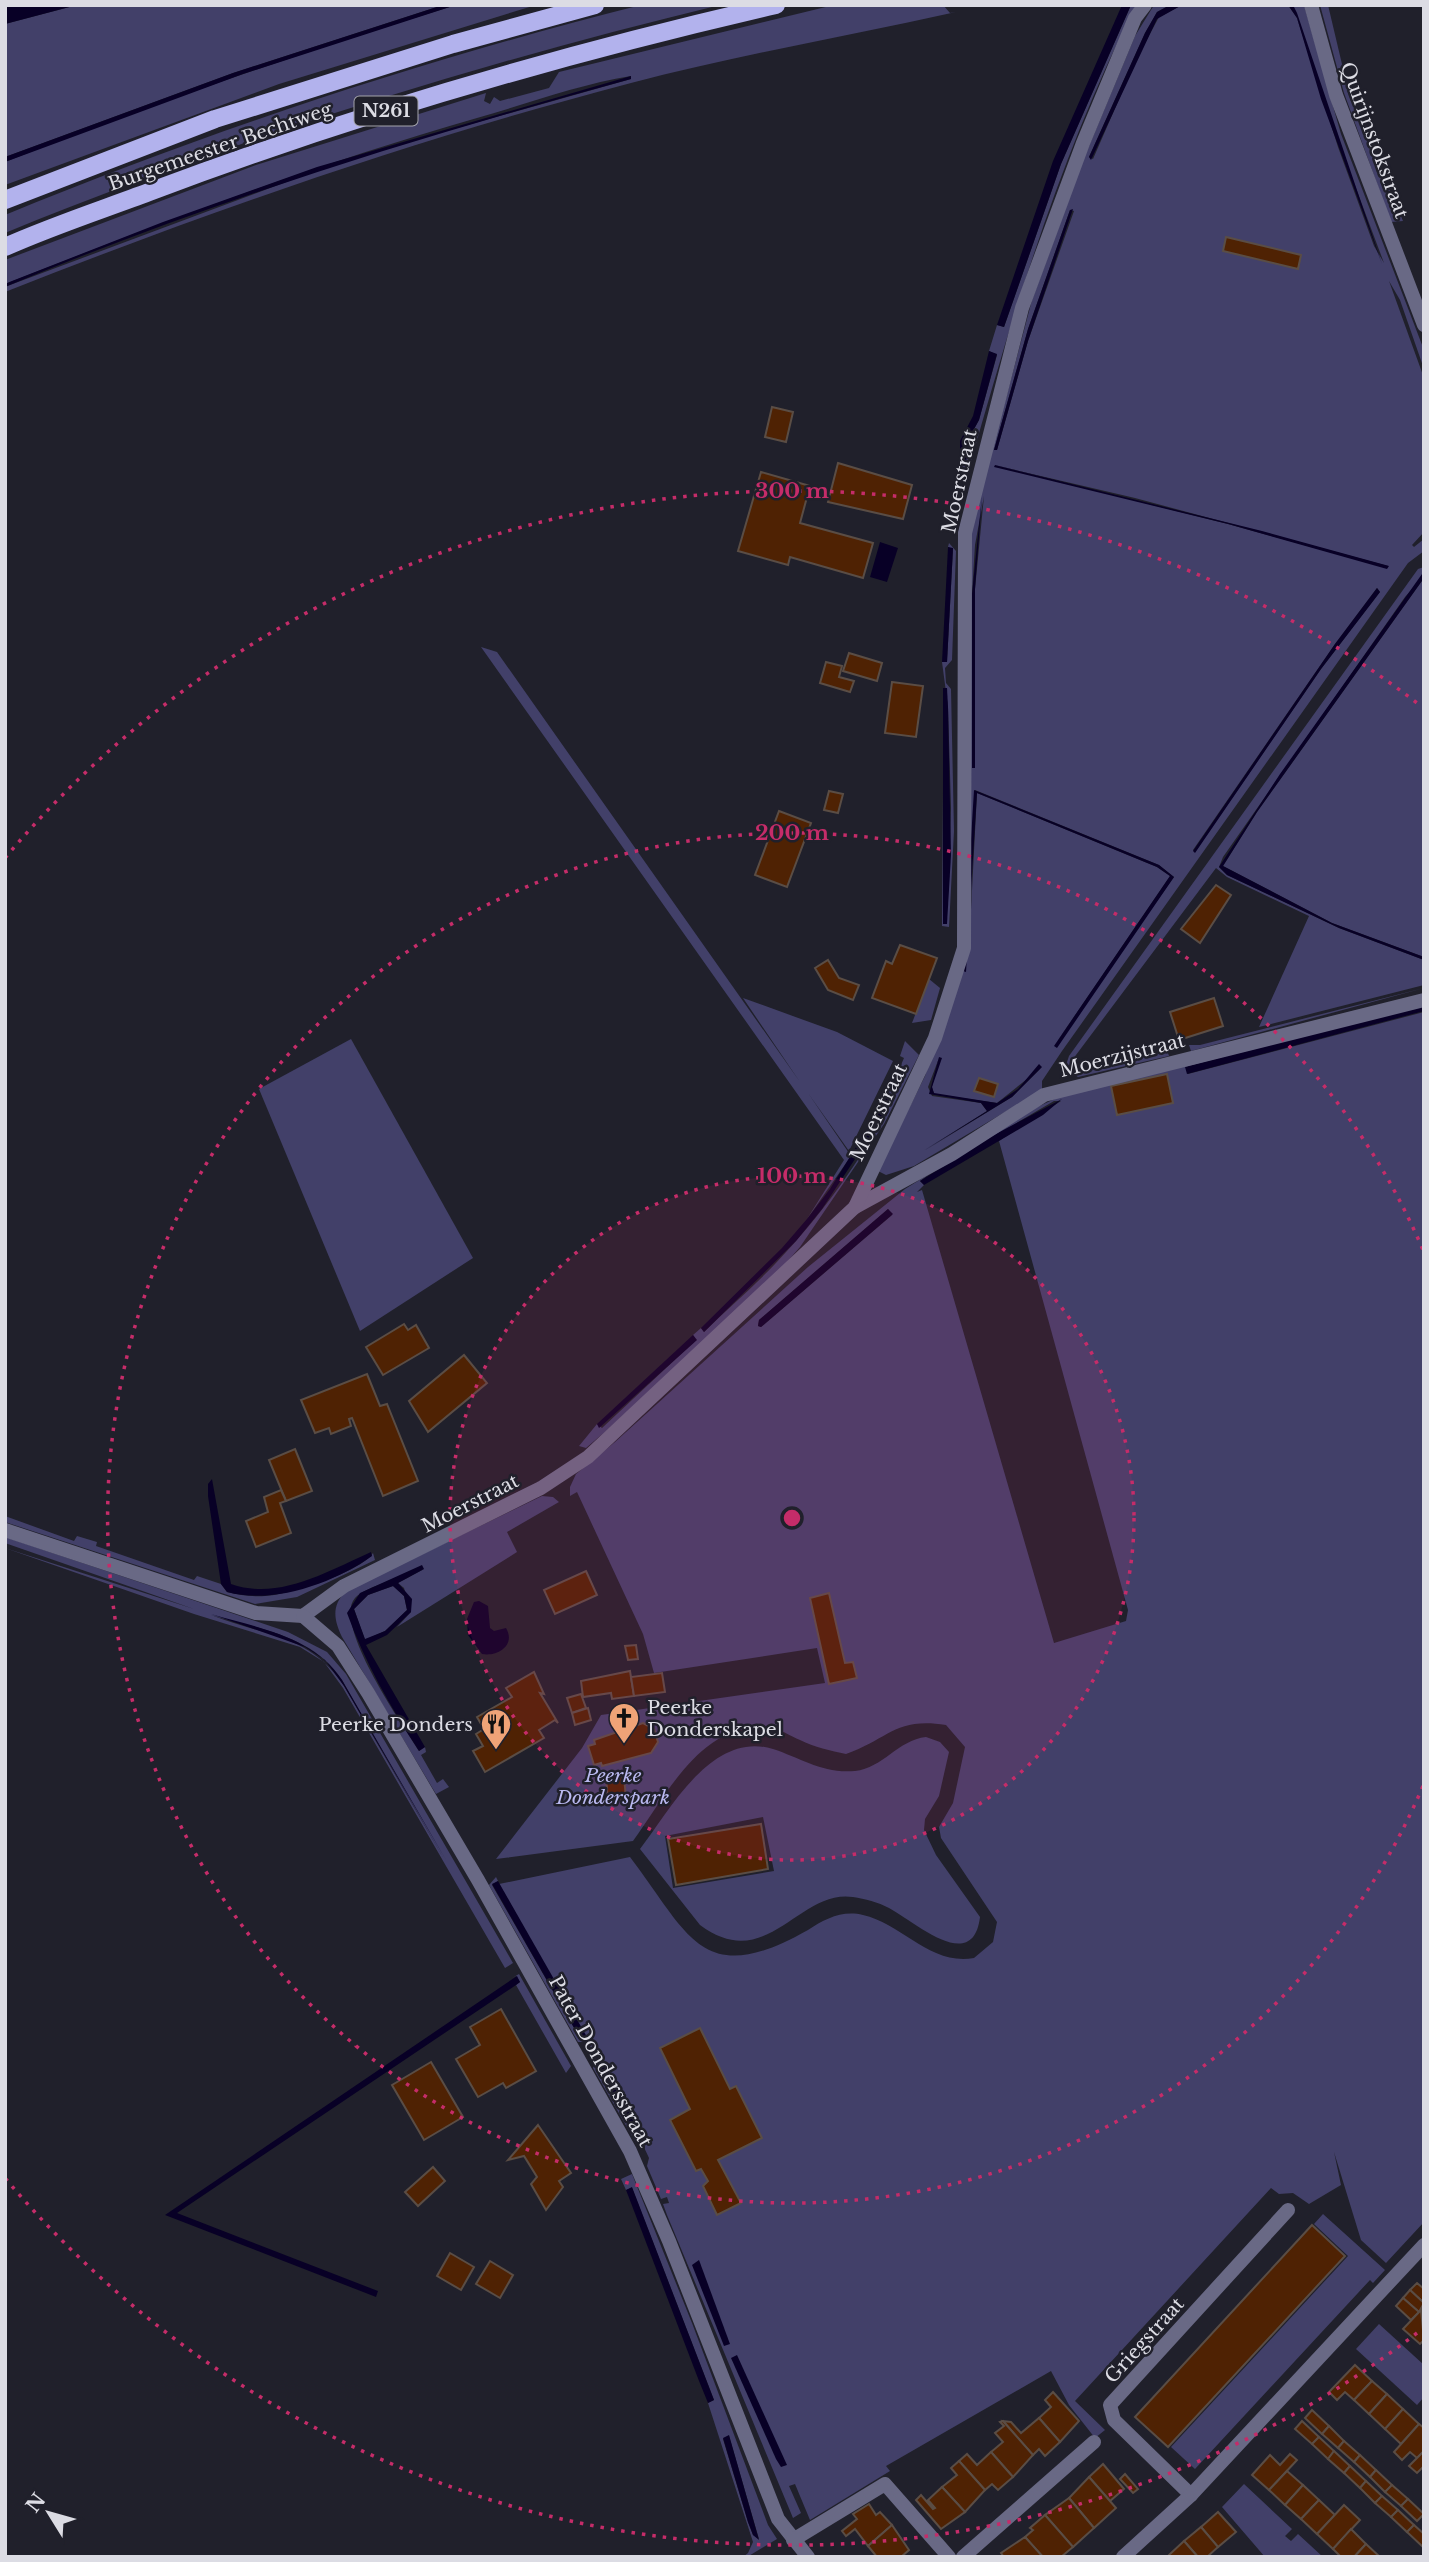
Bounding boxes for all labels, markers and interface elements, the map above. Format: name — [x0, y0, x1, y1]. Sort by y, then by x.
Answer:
street label: Quirijnstokstraat — [1336, 59, 1414, 222]
road number: N261 — [354, 96, 418, 126]
street label: Burgemeester Bechtweg — [105, 97, 336, 196]
street label: Moerstraat — [937, 426, 982, 535]
text: 300 m — [755, 478, 829, 504]
text: 200 m — [755, 820, 829, 846]
street label: Moerzijstraat — [1057, 1029, 1188, 1082]
street label: Moerstraat — [845, 1059, 912, 1165]
text: 100 m — [757, 1163, 827, 1189]
street label: Moerstraat — [418, 1469, 523, 1538]
centre of rings — [780, 1506, 804, 1530]
place label: Peerke Donderskapel — [647, 1696, 783, 1741]
church icon: Peerke Donderskapel — [607, 1701, 641, 1745]
restaurant icon: Peerke Donders — [479, 1707, 513, 1751]
place label: Peerke Donders — [319, 1713, 473, 1736]
park label: Peerke Donderspark — [555, 1764, 670, 1809]
street label: Pater Dondersstraat — [544, 1972, 658, 2152]
street label: Griegstraat — [1100, 2292, 1189, 2388]
north arrow — [14, 2478, 84, 2548]
text: N — [21, 2489, 50, 2517]

